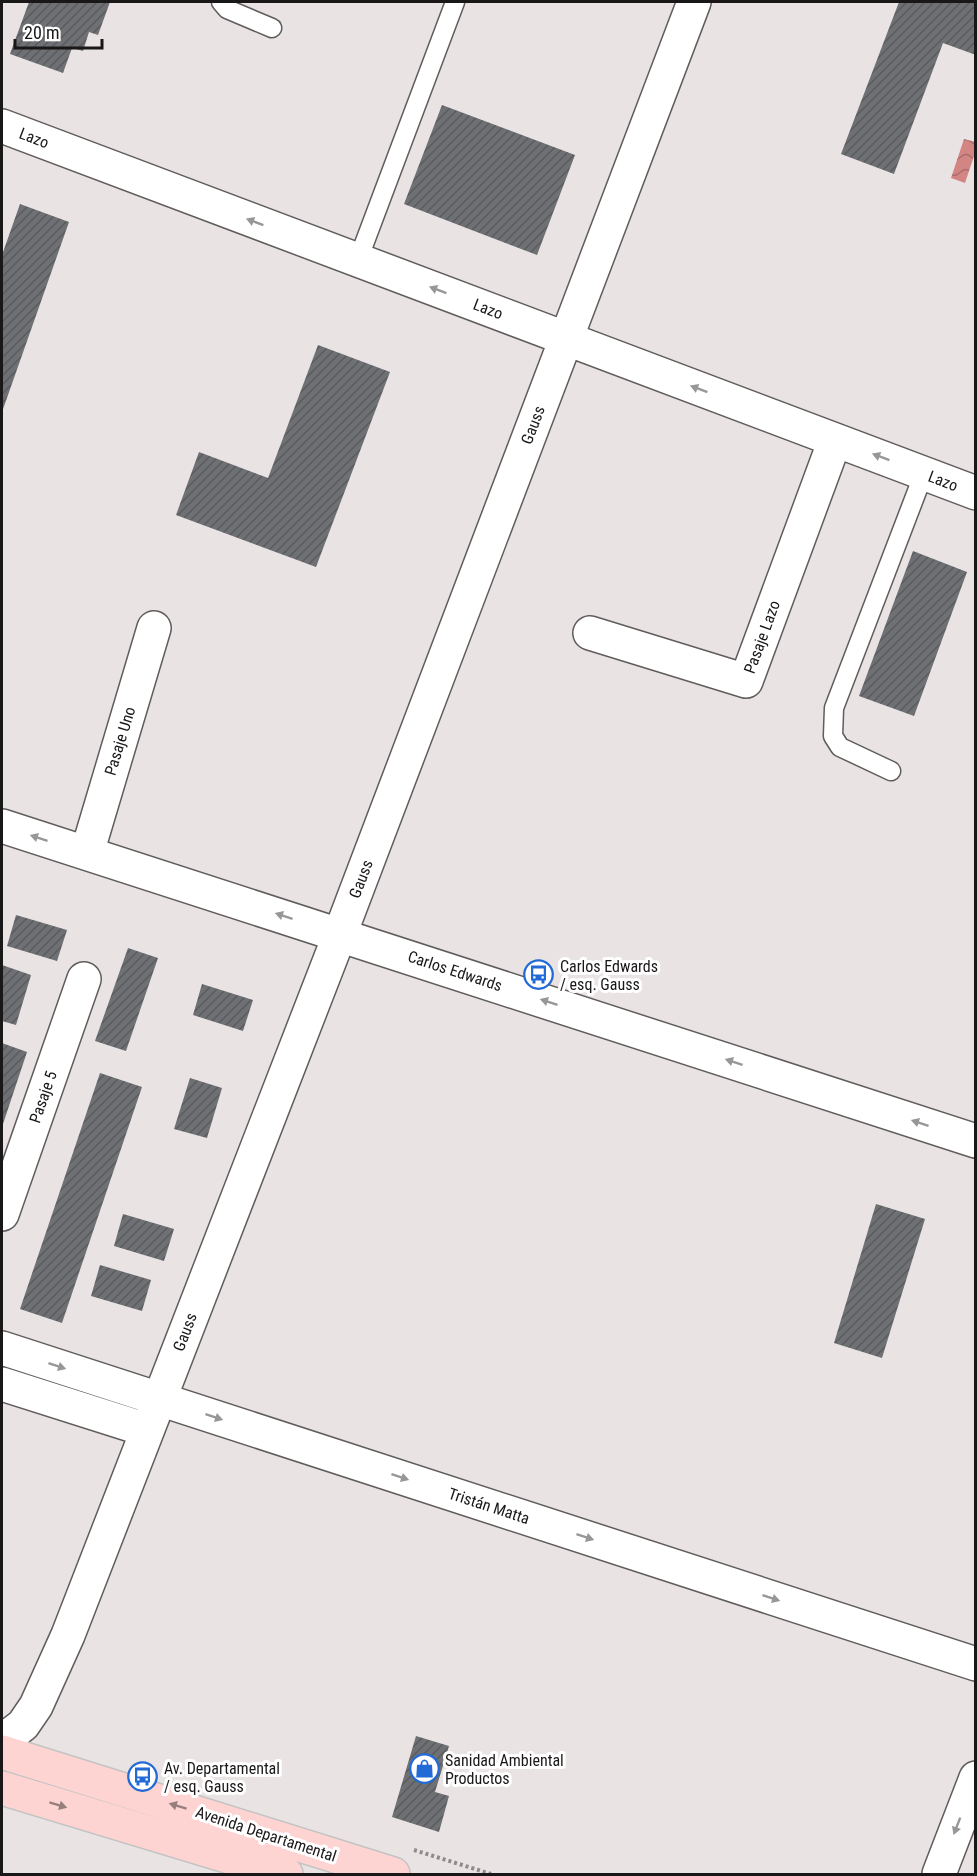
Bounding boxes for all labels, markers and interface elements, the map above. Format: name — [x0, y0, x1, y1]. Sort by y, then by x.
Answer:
scale bar — [15, 12, 102, 50]
text: 20 m — [24, 22, 59, 43]
street label: Lazo — [16, 124, 52, 152]
one-way arrow — [246, 216, 264, 226]
one-way arrow — [429, 285, 447, 295]
street label: Lazo — [470, 295, 506, 323]
one-way arrow — [690, 383, 708, 393]
street label: Gauss — [517, 403, 549, 447]
one-way arrow — [872, 452, 890, 462]
street label: Lazo — [925, 467, 961, 495]
street label: Pasaje Lazo — [740, 598, 784, 676]
street label: Pasaje Uno — [101, 704, 139, 778]
one-way arrow — [30, 833, 48, 842]
street label: Gauss — [345, 857, 377, 901]
one-way arrow — [275, 911, 293, 921]
street label: Carlos Edwards — [405, 947, 505, 995]
place label: Carlos Edwards / esq. Gauss — [560, 957, 658, 994]
bus stop icon: Carlos Edwards / esq. Gauss — [523, 959, 555, 991]
one-way arrow — [540, 997, 558, 1006]
one-way arrow — [725, 1057, 743, 1066]
street label: Pasaje 5 — [25, 1068, 61, 1126]
one-way arrow — [911, 1117, 929, 1127]
street label: Gauss — [169, 1310, 201, 1354]
one-way arrow — [48, 1361, 66, 1371]
one-way arrow — [205, 1412, 223, 1422]
one-way arrow — [391, 1473, 409, 1482]
street label: Tristán Matta — [446, 1484, 532, 1528]
one-way arrow — [576, 1533, 594, 1542]
one-way arrow — [762, 1593, 780, 1603]
place label: Sanidad Ambiental Productos — [445, 1751, 564, 1788]
shop icon: Sanidad Ambiental Productos — [408, 1753, 440, 1785]
place label: Av. Departamental / esq. Gauss — [164, 1759, 280, 1796]
bus stop icon: Av. Departamental / esq. Gauss — [127, 1761, 159, 1793]
one-way arrow — [49, 1801, 67, 1810]
one-way arrow — [169, 1801, 187, 1810]
street label: Avenida Departamental — [193, 1802, 339, 1866]
one-way arrow — [952, 1818, 962, 1836]

